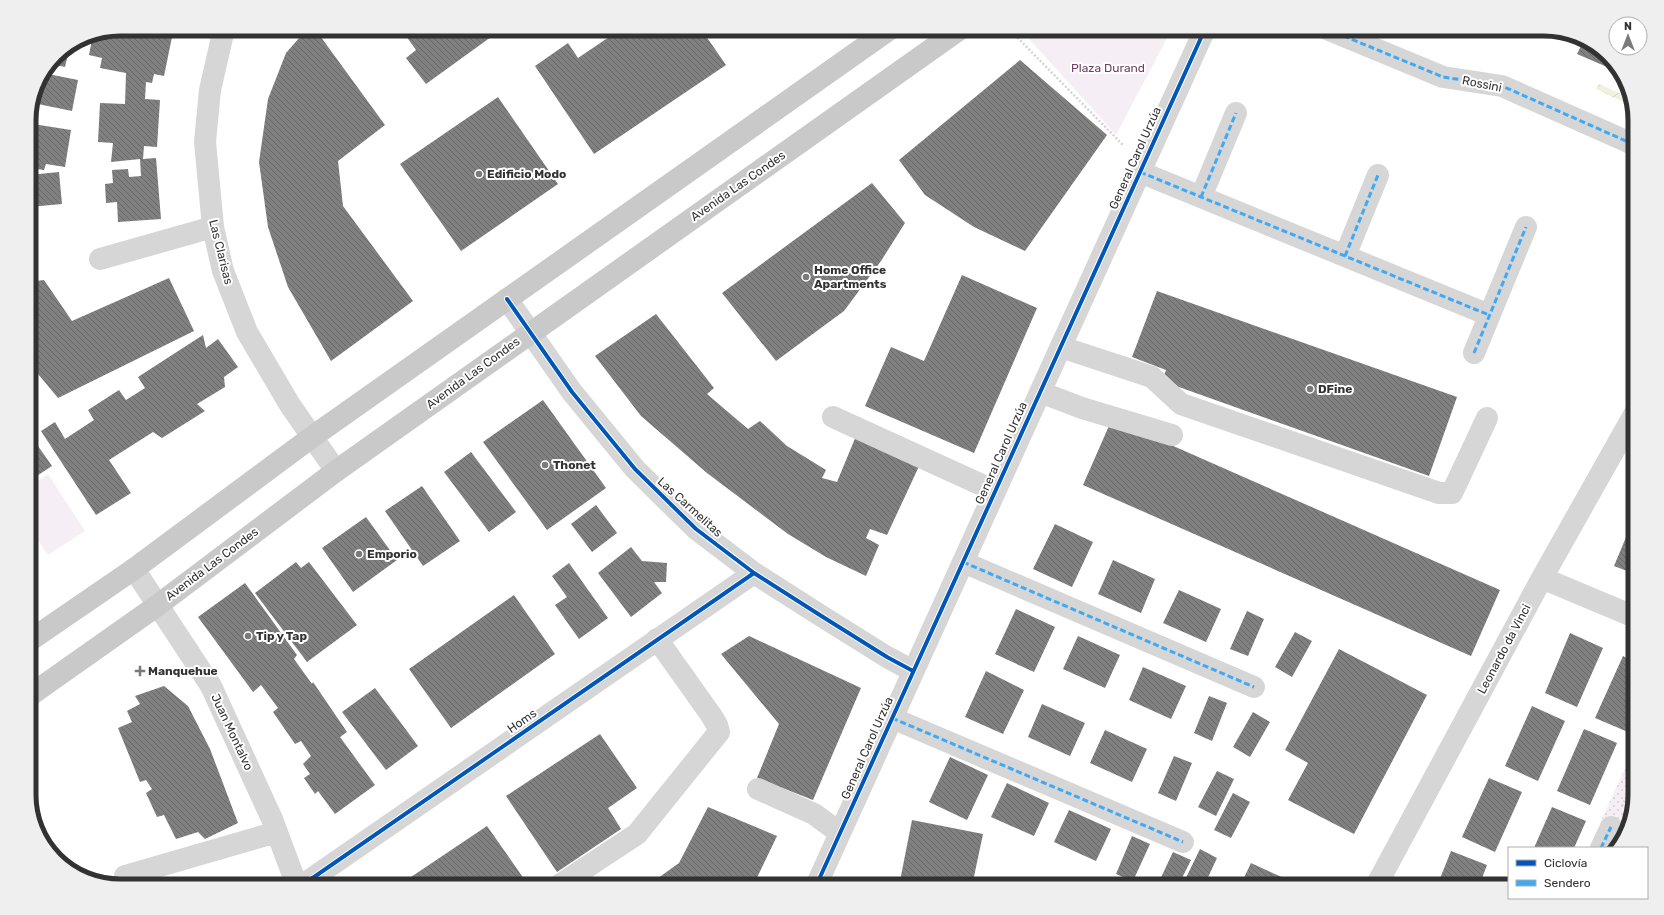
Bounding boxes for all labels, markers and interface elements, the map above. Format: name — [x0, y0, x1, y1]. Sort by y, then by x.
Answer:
north arrow — [1608, 16, 1648, 56]
text: N — [1624, 20, 1632, 33]
park label: Plaza Durand — [1071, 61, 1145, 75]
street label: Rossini — [1461, 73, 1503, 95]
street label: General Carol Urzúa — [1106, 105, 1164, 211]
street label: Avenida Las Condes — [688, 148, 788, 224]
place label: Edificio Modo — [487, 167, 566, 181]
marker: Edificio Modo — [474, 169, 484, 179]
street label: Las Clarisas — [206, 218, 236, 286]
place label: Home Office Apartments — [814, 263, 887, 291]
marker: Home Office Apartments — [801, 272, 811, 282]
street label: Avenida Las Condes — [423, 334, 523, 412]
place label: DFine — [1318, 382, 1352, 396]
marker: DFine — [1305, 384, 1315, 394]
street label: General Carol Urzúa — [972, 400, 1030, 506]
place label: Thonet — [553, 458, 596, 472]
marker: Thonet — [540, 460, 550, 470]
street label: Las Carmelitas — [655, 474, 725, 540]
street label: Avenida Las Condes — [163, 525, 261, 603]
place label: Emporio — [367, 547, 417, 561]
marker: Emporio — [354, 549, 364, 559]
street label: Leonardo da Vinci — [1474, 602, 1534, 696]
place label: Tip y Tap — [256, 629, 307, 643]
marker: Tip y Tap — [243, 631, 253, 641]
place label: Manquehue — [148, 664, 218, 678]
marker: Manquehue — [135, 666, 145, 676]
street label: Juan Montalvo — [208, 692, 256, 773]
street label: General Carol Urzúa — [838, 695, 896, 801]
street label: Homs — [505, 706, 539, 736]
legend — [1508, 847, 1648, 899]
text: Ciclovía — [1544, 856, 1587, 870]
text: Sendero — [1544, 876, 1591, 890]

